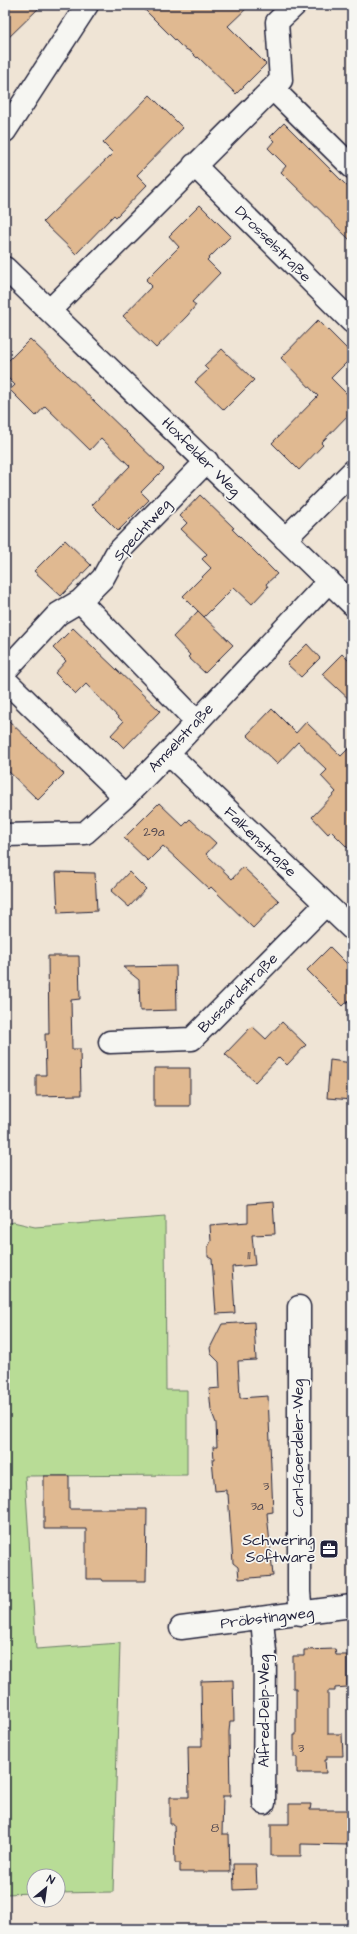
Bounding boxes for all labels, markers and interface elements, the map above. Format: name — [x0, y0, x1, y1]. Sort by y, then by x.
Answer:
street label: Drosselstraße — [230, 201, 316, 287]
street label: Hoxfelder Weg — [156, 413, 245, 502]
street label: Spechtweg — [108, 494, 177, 566]
street label: Amselstraße — [143, 699, 219, 777]
street label: Falkenstraße — [219, 802, 301, 882]
house number: 29a — [143, 823, 165, 841]
street label: Bussardstraße — [193, 948, 283, 1038]
house number: 11 — [247, 1246, 251, 1264]
street label: Carl-Goerdeler-Weg — [288, 1379, 310, 1517]
house number: 3 — [263, 1477, 270, 1495]
house number: 3a — [250, 1497, 264, 1515]
place label: Schwering Software — [242, 1530, 315, 1568]
office icon: Schwering Software — [318, 1538, 340, 1560]
street label: Pröbstingweg — [219, 1602, 315, 1635]
street label: Alfred-Delp-Weg — [254, 1654, 276, 1767]
house number: 3 — [298, 1739, 305, 1757]
house number: 8 — [211, 1819, 220, 1837]
north arrow — [26, 1868, 66, 1908]
text: N — [44, 1871, 57, 1888]

